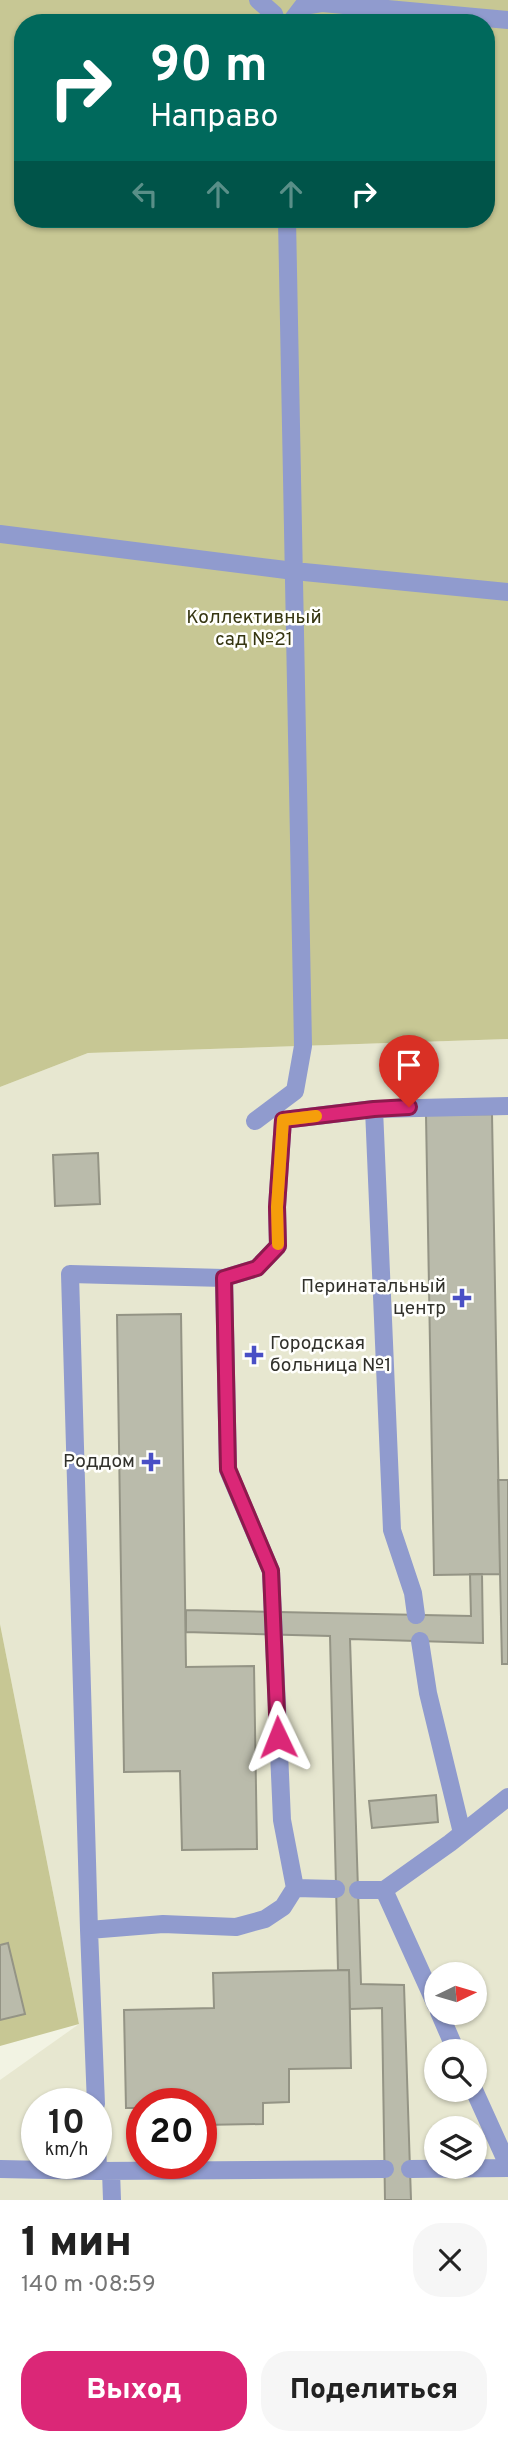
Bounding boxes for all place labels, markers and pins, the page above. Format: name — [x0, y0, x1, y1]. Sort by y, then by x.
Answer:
pin — [379, 1035, 439, 1107]
place label: Перинатальный центр — [301, 1275, 446, 1321]
marker: Перинатальный центр — [452, 1288, 472, 1308]
place label: Городская больница №1 — [270, 1332, 391, 1378]
marker: Городская больница №1 — [244, 1345, 264, 1365]
place label: Роддом — [63, 1450, 135, 1474]
marker: Роддом — [141, 1452, 161, 1472]

